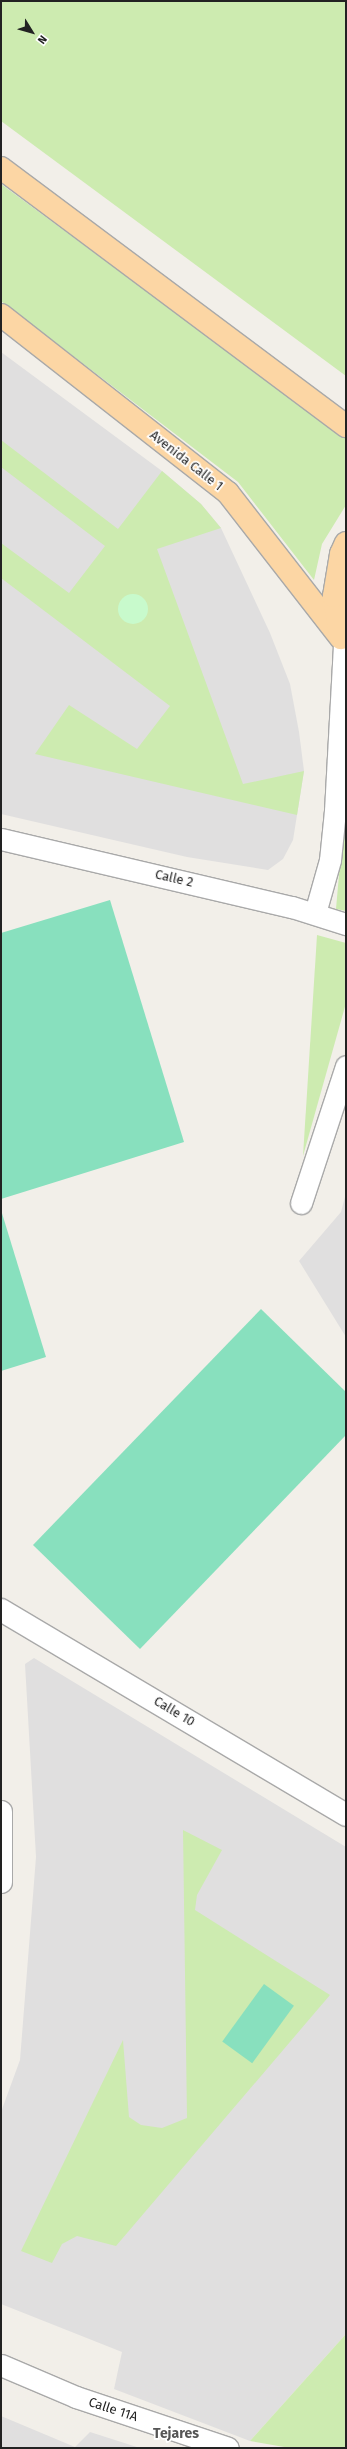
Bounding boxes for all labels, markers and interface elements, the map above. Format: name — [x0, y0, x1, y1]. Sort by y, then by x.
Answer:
north arrow — [12, 12, 52, 52]
text: N — [35, 33, 49, 46]
street label: Avenida Calle 1 — [146, 428, 226, 494]
street label: Calle 2 — [153, 867, 195, 891]
street label: Calle 10 — [151, 1694, 197, 1730]
street label: Calle 11A — [86, 2395, 140, 2425]
district label: Tejares — [153, 2426, 199, 2442]

